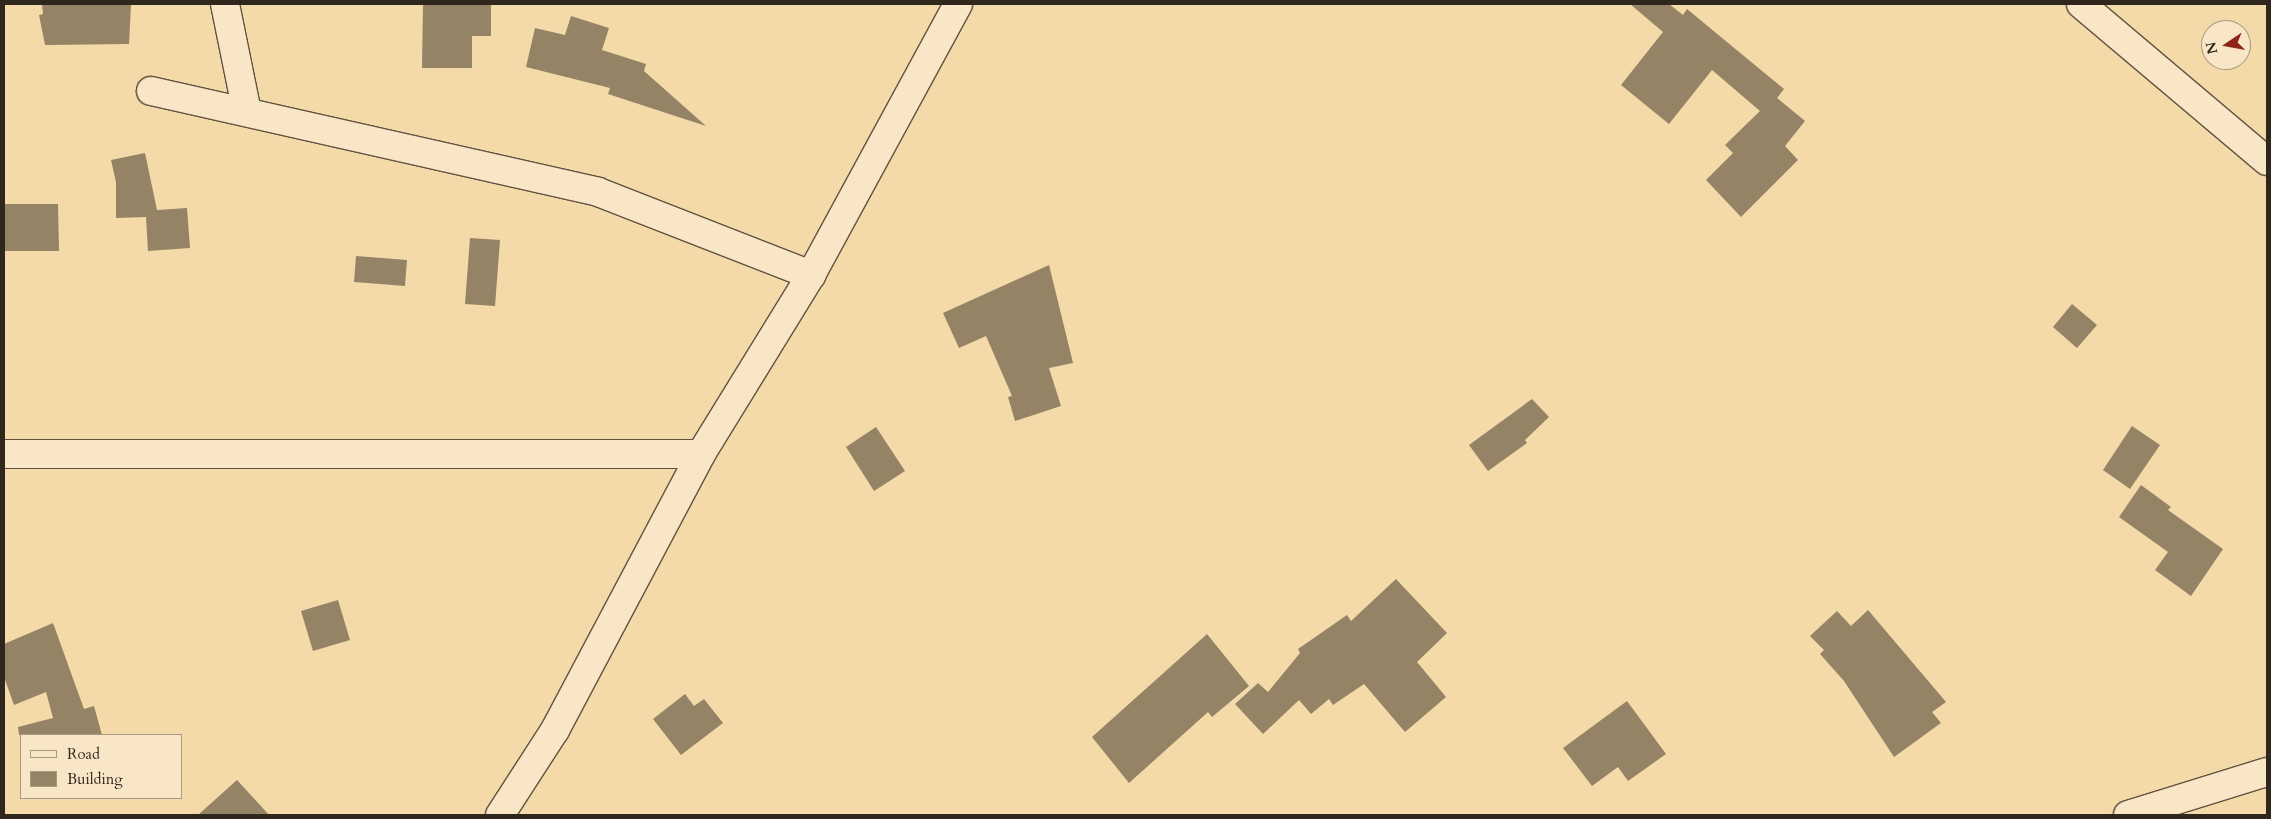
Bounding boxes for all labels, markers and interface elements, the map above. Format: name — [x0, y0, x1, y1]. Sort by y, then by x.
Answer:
north arrow — [2201, 20, 2251, 70]
text: N — [2201, 40, 2222, 56]
legend — [20, 734, 182, 799]
text: Road — [67, 744, 100, 764]
text: Building — [67, 769, 123, 789]

